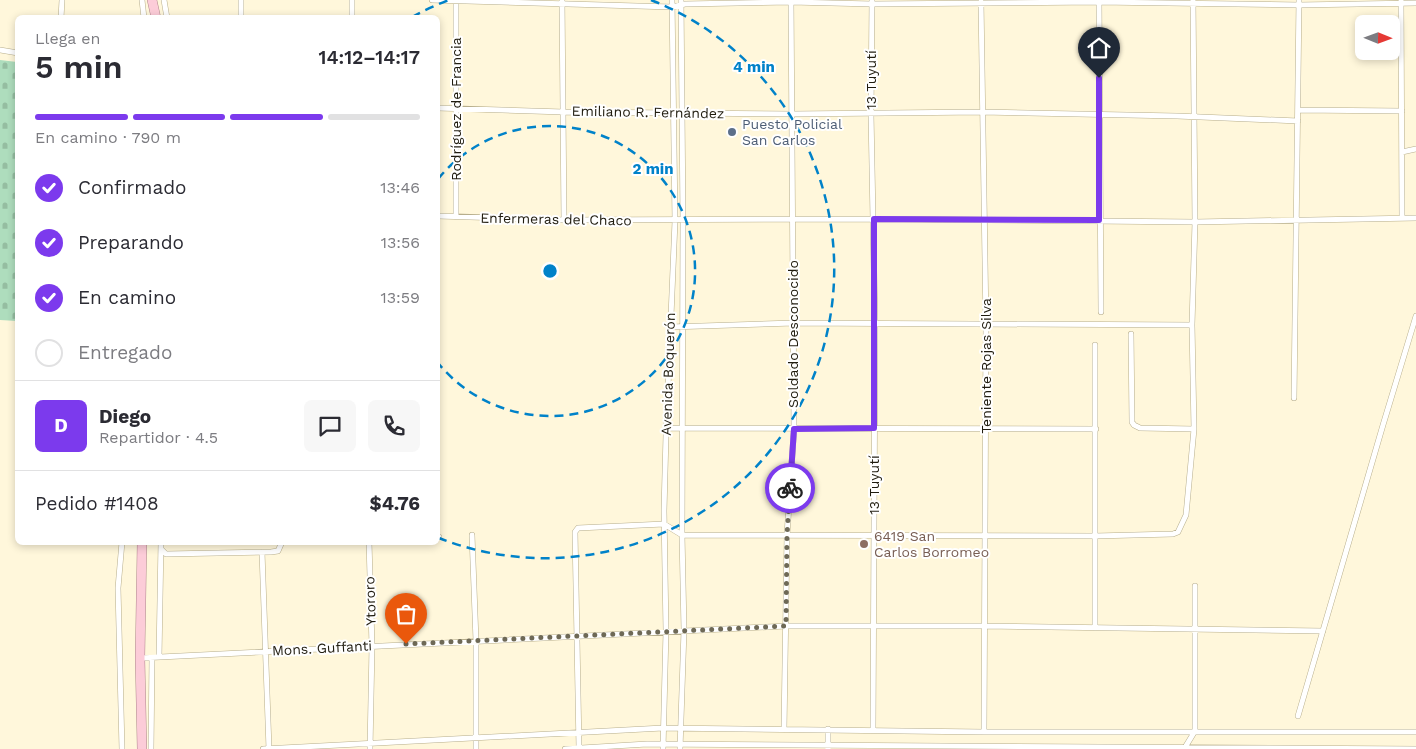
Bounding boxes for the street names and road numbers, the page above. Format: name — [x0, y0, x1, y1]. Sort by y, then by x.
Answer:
street label: Rodríguez de Francia — [448, 37, 464, 181]
street label: 13 Tuyutí — [863, 50, 879, 110]
street label: Emiliano R. Fernández — [572, 103, 724, 121]
street label: Enfermeras del Chaco — [480, 210, 632, 228]
street label: Soldado Desconocido — [785, 260, 801, 408]
street label: Teniente Rojas Silva — [978, 298, 994, 434]
street label: Avenida Boquerón — [658, 312, 678, 436]
street label: 13 Tuyutí — [866, 455, 882, 515]
street label: Ytororo — [361, 576, 379, 626]
street label: Mons. Guffanti — [272, 637, 372, 659]

